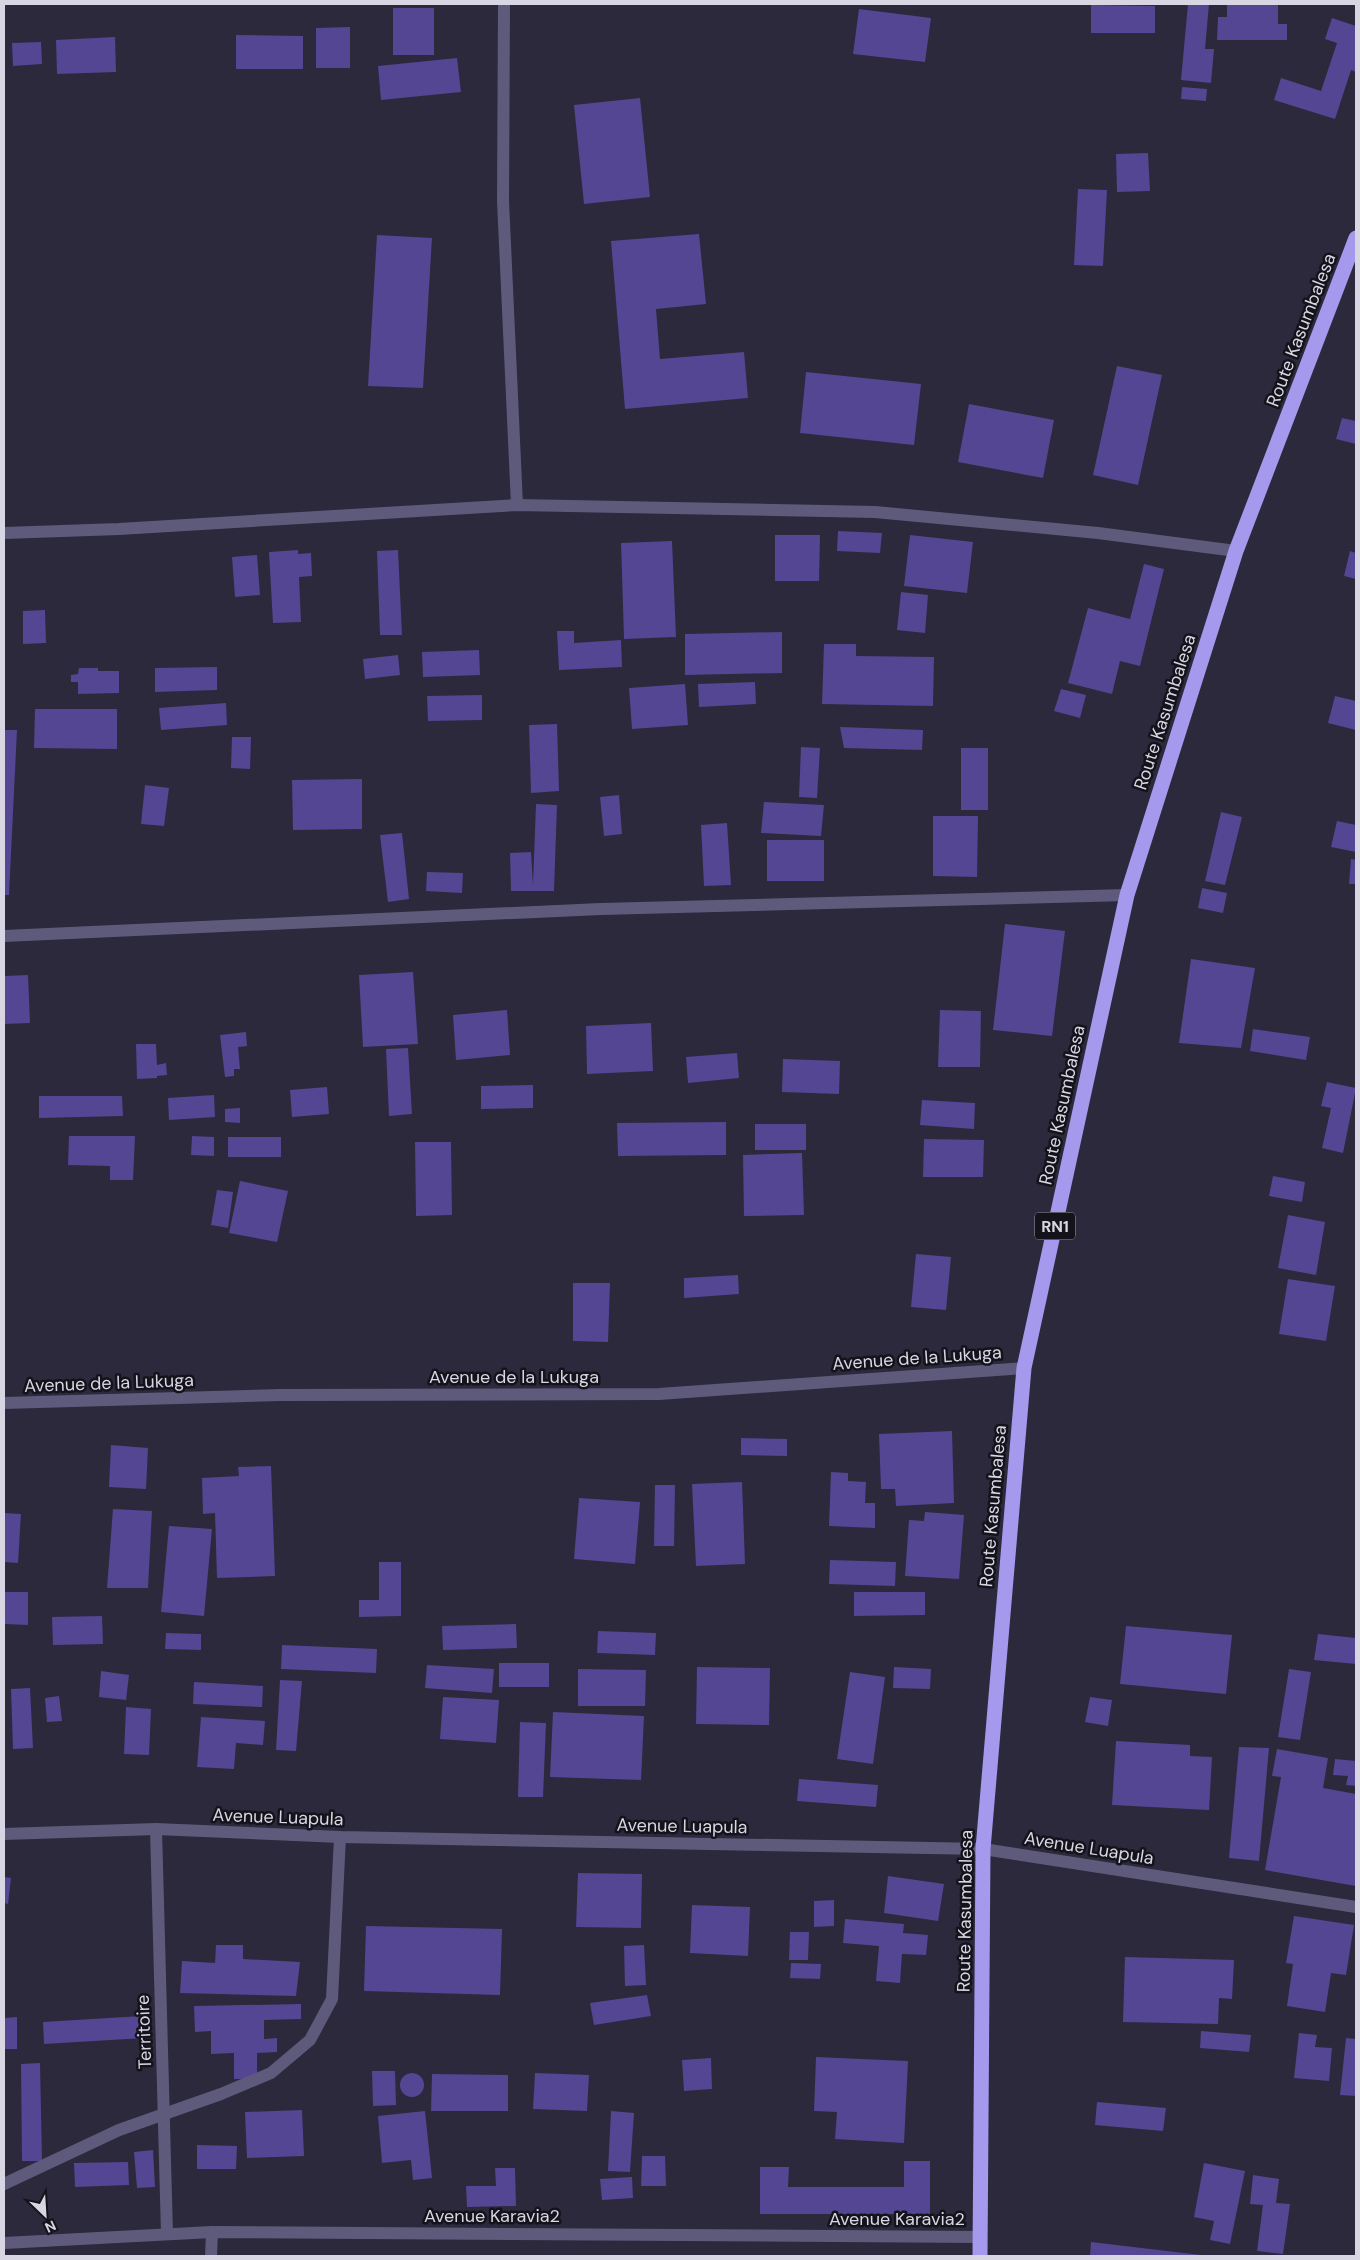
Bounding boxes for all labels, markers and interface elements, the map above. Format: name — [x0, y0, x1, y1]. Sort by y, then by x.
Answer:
street label: Route Kasumbalesa — [1261, 250, 1341, 410]
street label: Route Kasumbalesa — [1128, 631, 1202, 793]
street label: Route Kasumbalesa — [1033, 1023, 1091, 1187]
road number: RN1 — [1035, 1212, 1075, 1240]
street label: Avenue de la Lukuga — [831, 1340, 1003, 1376]
street label: Avenue de la Lukuga — [429, 1365, 599, 1389]
street label: Avenue de la Lukuga — [24, 1368, 194, 1398]
street label: Route Kasumbalesa — [974, 1424, 1012, 1588]
street label: Avenue Luapula — [212, 1803, 344, 1831]
street label: Avenue Luapula — [616, 1813, 748, 1839]
street label: Avenue Luapula — [1022, 1826, 1156, 1870]
street label: Route Kasumbalesa — [952, 1830, 978, 1992]
street label: Territoire — [131, 1994, 157, 2070]
north arrow — [20, 2190, 70, 2240]
street label: Avenue Karavia2 — [424, 2204, 560, 2228]
street label: Avenue Karavia2 — [829, 2207, 965, 2231]
text: N — [42, 2216, 59, 2237]

